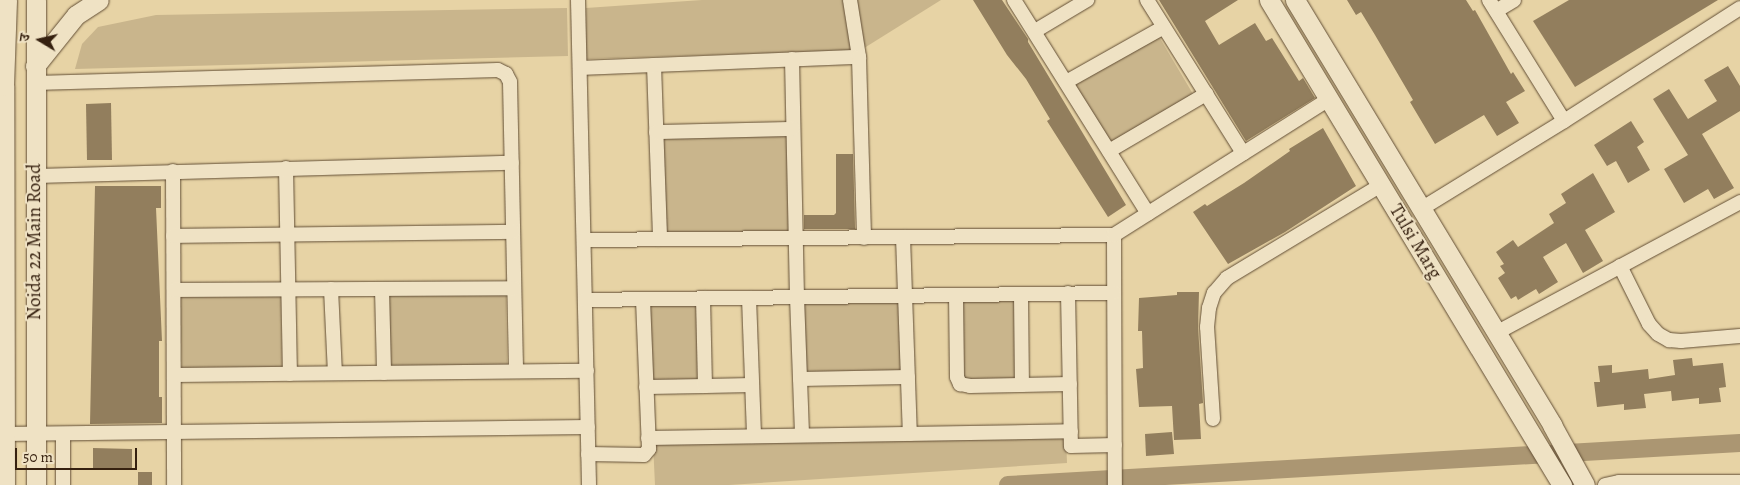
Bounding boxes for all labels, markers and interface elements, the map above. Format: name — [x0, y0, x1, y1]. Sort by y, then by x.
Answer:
north arrow — [15, 15, 65, 65]
text: उ — [15, 33, 35, 43]
street label: Noida 22 Main Road — [24, 164, 46, 320]
street label: Tulsi Marg — [1384, 201, 1446, 283]
scale bar — [18, 438, 140, 470]
text: 50 m — [23, 447, 53, 467]

